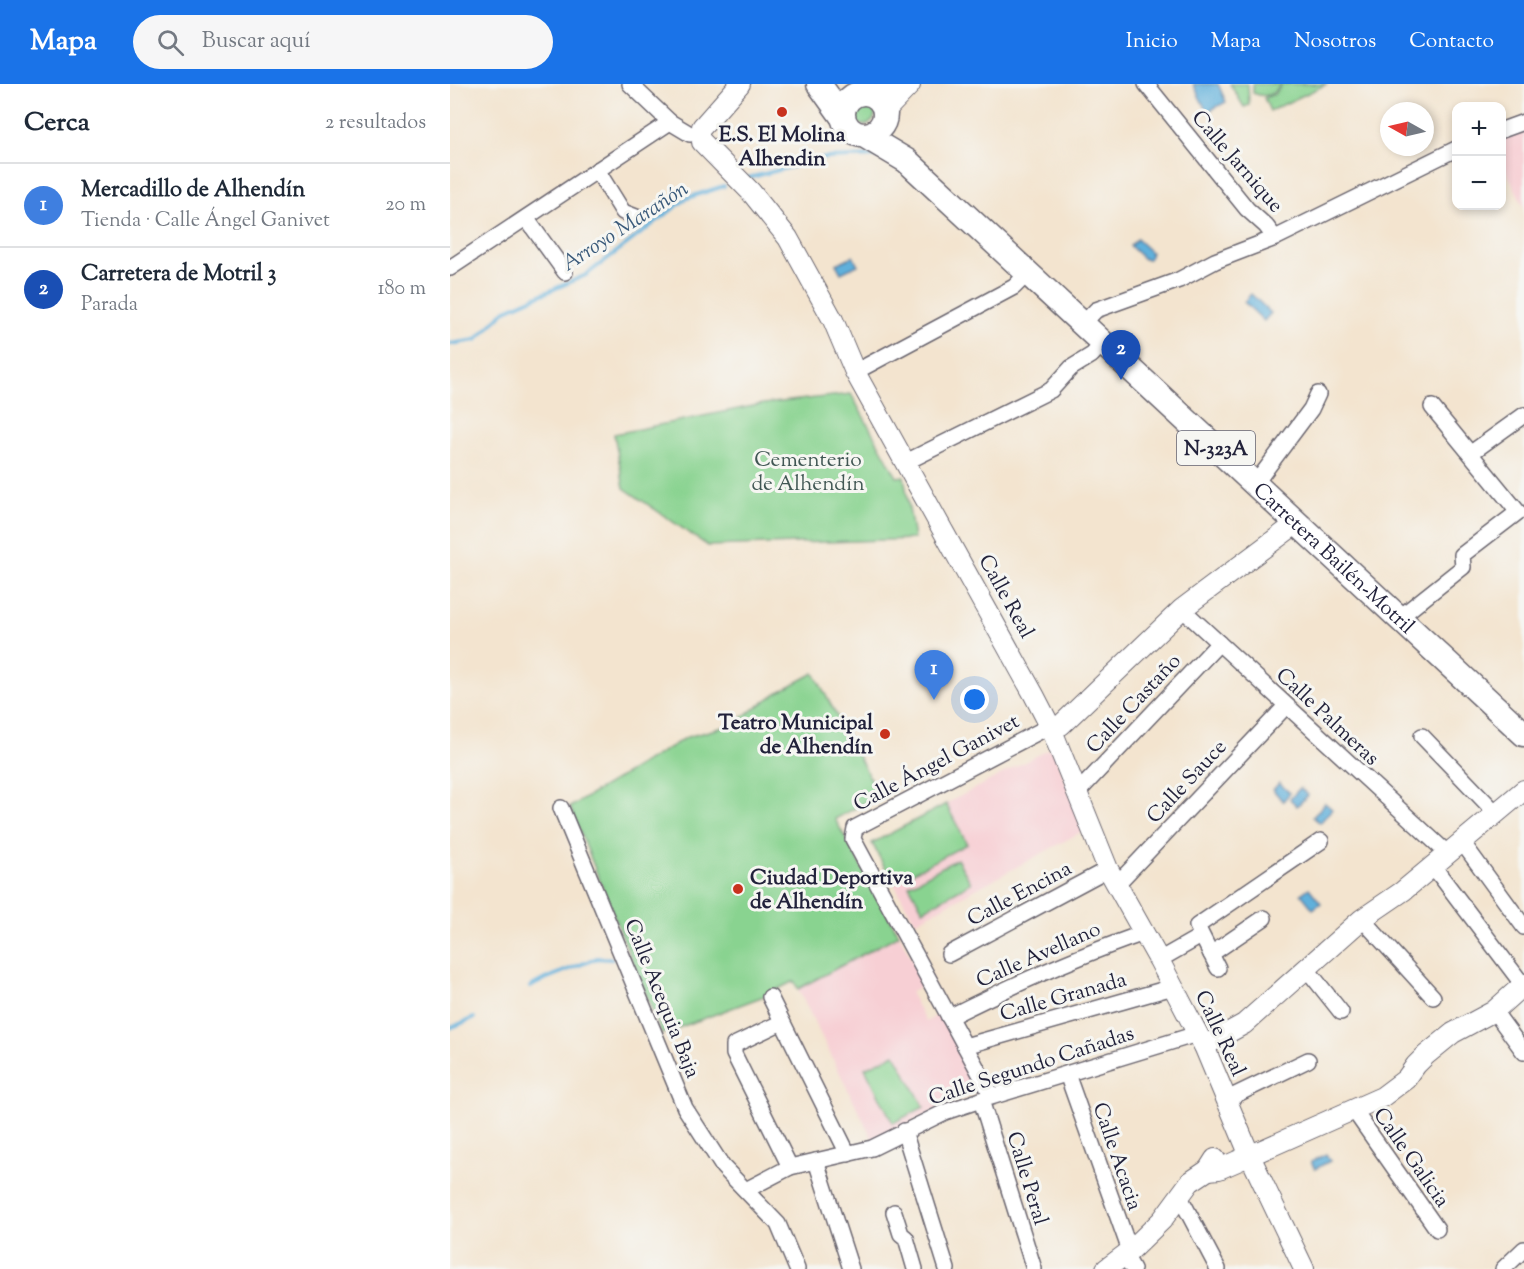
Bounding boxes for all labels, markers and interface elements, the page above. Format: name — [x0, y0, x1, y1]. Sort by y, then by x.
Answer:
search box — [133, 15, 553, 69]
text: Mapa — [30, 22, 97, 62]
icon: search — [154, 26, 187, 59]
text: Buscar aquí — [202, 26, 311, 58]
text: Inicio — [1126, 27, 1178, 57]
text: Mapa — [1211, 27, 1261, 57]
text: Nosotros — [1294, 27, 1376, 57]
text: Contacto — [1409, 27, 1494, 57]
north arrow — [1380, 102, 1434, 156]
map controls — [1452, 102, 1506, 210]
button: + — [1452, 102, 1506, 156]
text: Cerca — [24, 105, 90, 142]
marker: E.S. El Molina Alhendin — [775, 105, 789, 119]
street label: Calle Jarnique — [1183, 105, 1290, 220]
text: 2 resultados — [325, 109, 426, 138]
place label: E.S. El Molina Alhendin — [719, 121, 846, 175]
button: − — [1452, 156, 1506, 210]
water label: Arroyo Marañón — [556, 174, 696, 281]
text: Mercadillo de Alhendín — [81, 175, 305, 207]
text: 1 — [40, 191, 47, 220]
text: 20 m — [385, 191, 426, 220]
text: Tienda · Calle Ángel Ganivet — [81, 207, 330, 236]
text: Carretera de Motril 3 — [81, 259, 276, 291]
text: 2 — [39, 275, 48, 304]
text: 180 m — [378, 275, 426, 304]
text: Parada — [81, 291, 138, 320]
pin: 2 — [1102, 330, 1140, 380]
road number: N-323A — [1177, 431, 1255, 465]
park label: Cementerio de Alhendín — [751, 446, 865, 500]
street label: Carretera Bailén-Motril — [1245, 476, 1421, 642]
street label: Calle Real — [970, 550, 1041, 645]
street label: Calle Castaño — [1080, 648, 1189, 761]
pin: 1 — [914, 650, 954, 700]
street label: Calle Palmeras — [1268, 662, 1385, 773]
your location — [960, 685, 989, 714]
street label: Calle Ángel Ganivet — [849, 707, 1025, 820]
place label: Teatro Municipal de Alhendín — [718, 709, 874, 763]
marker: Teatro Municipal de Alhendín — [878, 727, 892, 741]
street label: Calle Sauce — [1141, 734, 1234, 831]
street label: Calle Encina — [962, 854, 1078, 935]
place label: Ciudad Deportiva de Alhendín — [750, 864, 913, 918]
marker: Ciudad Deportiva de Alhendín — [731, 882, 745, 896]
street label: Calle Acequia Baja — [616, 915, 707, 1083]
street label: Calle Avellano — [972, 915, 1106, 997]
street label: Calle Granada — [997, 965, 1131, 1030]
street label: Calle Real — [1186, 986, 1252, 1082]
street label: Calle Segundo Cañadas — [925, 1020, 1138, 1114]
street label: Calle Acacia — [1084, 1099, 1149, 1215]
street label: Calle Galicia — [1365, 1102, 1456, 1214]
street label: Calle Peral — [998, 1128, 1055, 1229]

